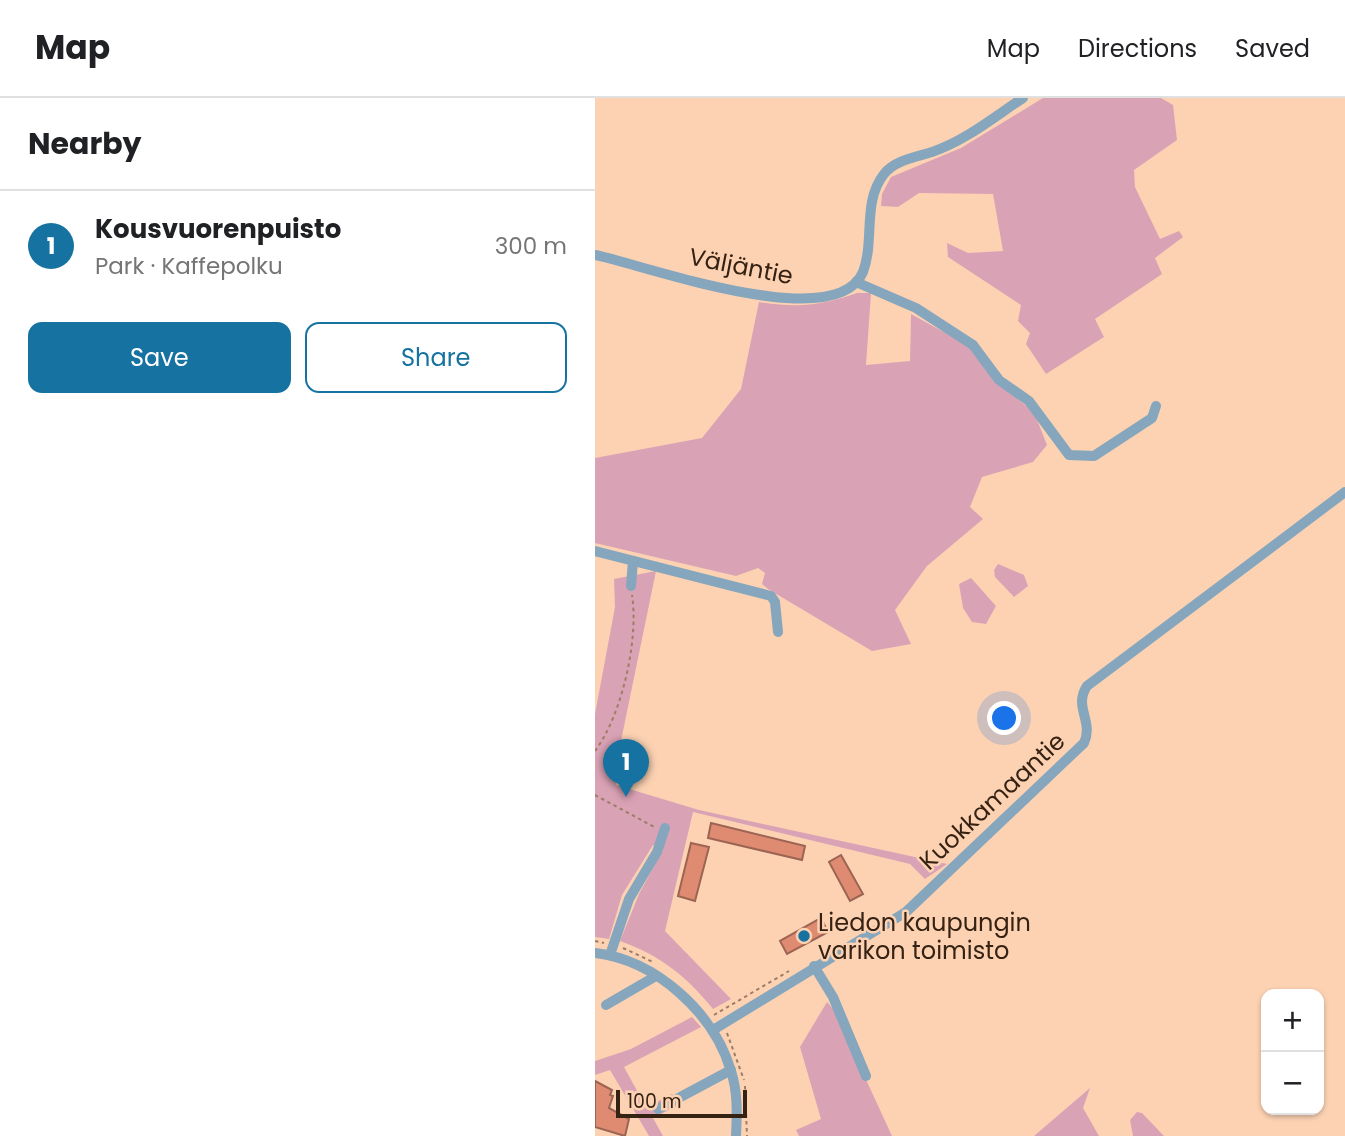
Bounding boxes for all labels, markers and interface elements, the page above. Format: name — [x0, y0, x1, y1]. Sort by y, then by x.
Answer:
text: Map — [35, 24, 110, 71]
text: Map — [987, 32, 1040, 65]
text: Directions — [1078, 32, 1197, 65]
text: Saved — [1235, 32, 1310, 65]
text: Nearby — [28, 122, 142, 165]
text: Kousvuorenpuisto — [95, 211, 341, 247]
text: 1 — [47, 230, 55, 262]
text: 300 m — [495, 230, 567, 262]
street label: Väljäntie — [686, 240, 796, 292]
text: Park · Kaffepolku — [95, 250, 283, 282]
button: Save — [28, 322, 291, 393]
button: Share — [305, 322, 567, 393]
your location — [987, 701, 1021, 735]
street label: Kuokkamaantie — [912, 725, 1072, 877]
pin: 1 — [603, 739, 649, 797]
place label: Liedon kaupungin varikon toimisto — [818, 906, 1031, 967]
marker: Liedon kaupungin varikon toimisto — [796, 928, 812, 944]
map controls — [1261, 989, 1324, 1115]
button: + — [1261, 989, 1324, 1052]
button: − — [1261, 1052, 1324, 1115]
scale bar — [616, 1087, 747, 1119]
text: 100 m — [627, 1088, 682, 1115]

